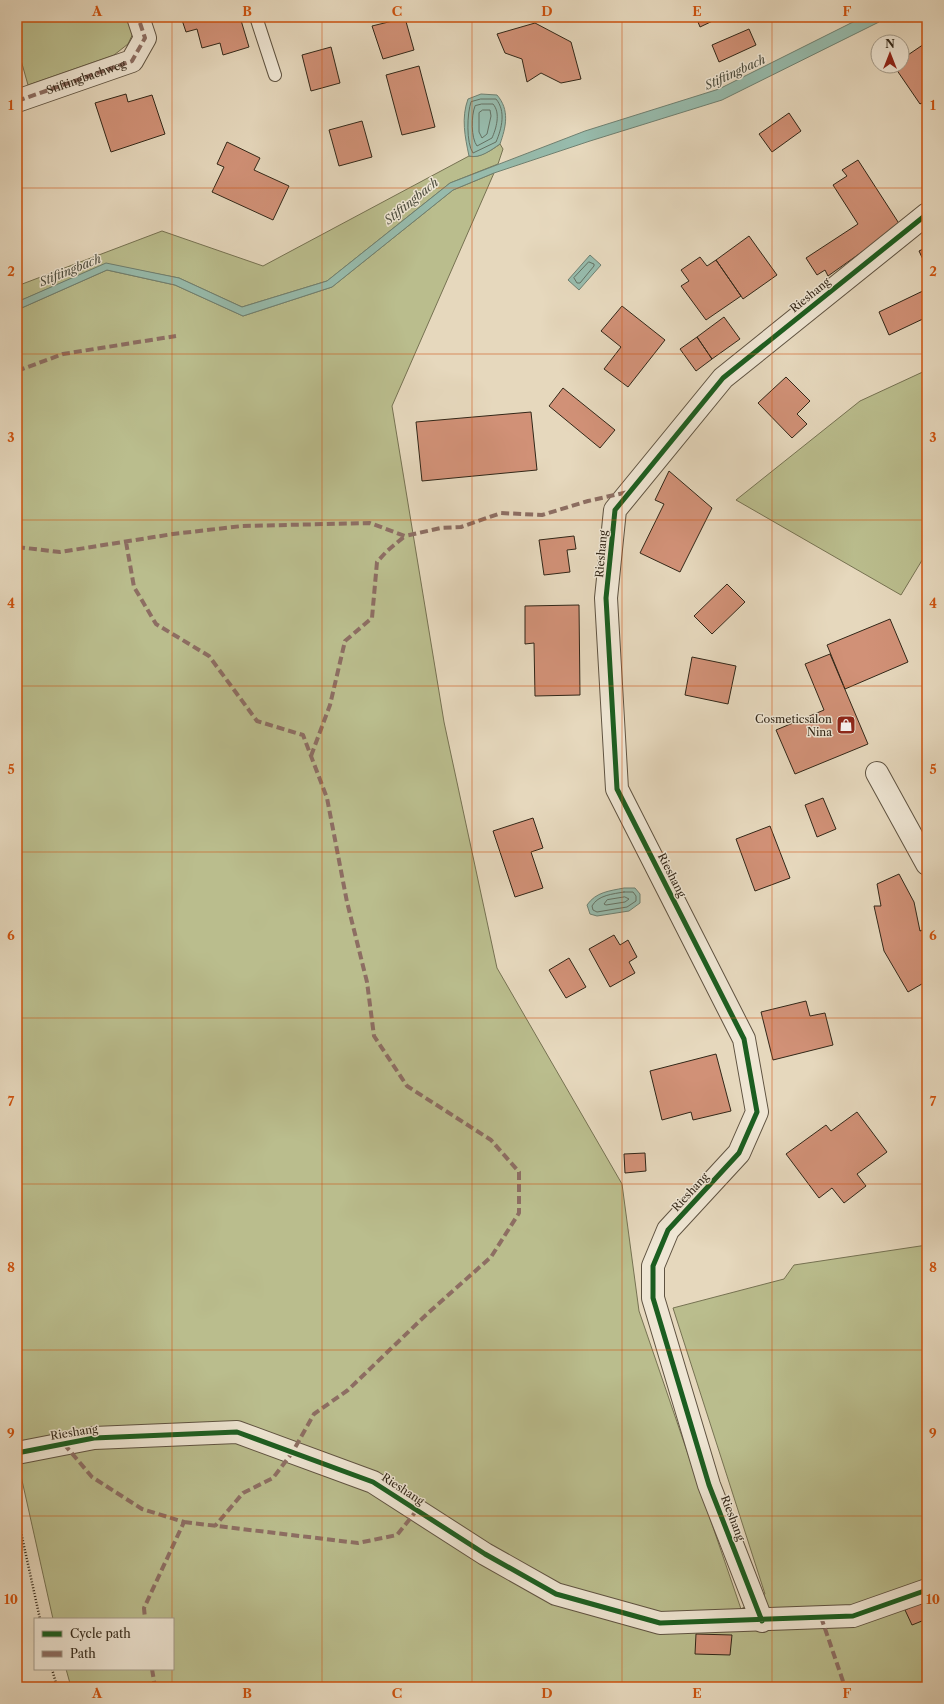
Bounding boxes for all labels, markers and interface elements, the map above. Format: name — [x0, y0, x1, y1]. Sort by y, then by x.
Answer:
text: A — [91, 3, 103, 19]
text: B — [242, 3, 252, 19]
text: C — [392, 3, 402, 19]
text: D — [541, 3, 553, 19]
text: E — [692, 3, 702, 19]
text: F — [843, 3, 852, 19]
north arrow — [870, 34, 910, 74]
text: N — [885, 37, 895, 51]
water label: Stiftingbach — [701, 51, 768, 93]
street label: Stiftingbachweg — [44, 57, 128, 97]
text: 1 — [8, 97, 14, 113]
text: 1 — [930, 97, 936, 113]
water label: Stiftingbach — [380, 175, 441, 228]
water label: Stiftingbach — [36, 251, 103, 290]
text: 2 — [7, 263, 15, 279]
text: 2 — [929, 263, 937, 279]
street label: Rieshang — [787, 274, 833, 315]
text: 3 — [7, 429, 15, 445]
text: 3 — [929, 429, 937, 445]
street label: Rieshang — [592, 529, 610, 578]
text: 4 — [7, 595, 15, 611]
text: 4 — [929, 595, 937, 611]
place label: Cosmeticsalon Nina — [755, 712, 832, 739]
shop icon: Cosmeticsalon Nina — [835, 714, 857, 736]
text: 5 — [7, 761, 15, 777]
text: 5 — [929, 761, 937, 777]
street label: Rieshang — [655, 851, 689, 900]
text: 6 — [7, 927, 15, 943]
text: 6 — [929, 927, 937, 943]
text: 7 — [8, 1093, 15, 1109]
text: 7 — [930, 1093, 937, 1109]
street label: Rieshang — [669, 1170, 712, 1214]
text: 8 — [7, 1259, 15, 1275]
text: 8 — [929, 1259, 937, 1275]
street label: Rieshang — [49, 1421, 99, 1443]
text: 9 — [7, 1425, 15, 1441]
text: 9 — [929, 1425, 937, 1441]
street label: Rieshang — [379, 1470, 427, 1508]
street label: Rieshang — [718, 1493, 748, 1543]
text: 10 — [4, 1591, 18, 1607]
text: 10 — [926, 1591, 940, 1607]
legend — [34, 1618, 174, 1670]
text: Cycle path — [70, 1626, 131, 1641]
text: Path — [70, 1646, 96, 1661]
text: A — [91, 1685, 103, 1701]
text: B — [242, 1685, 252, 1701]
text: C — [392, 1685, 402, 1701]
text: D — [541, 1685, 553, 1701]
text: E — [692, 1685, 702, 1701]
text: F — [843, 1685, 852, 1701]

